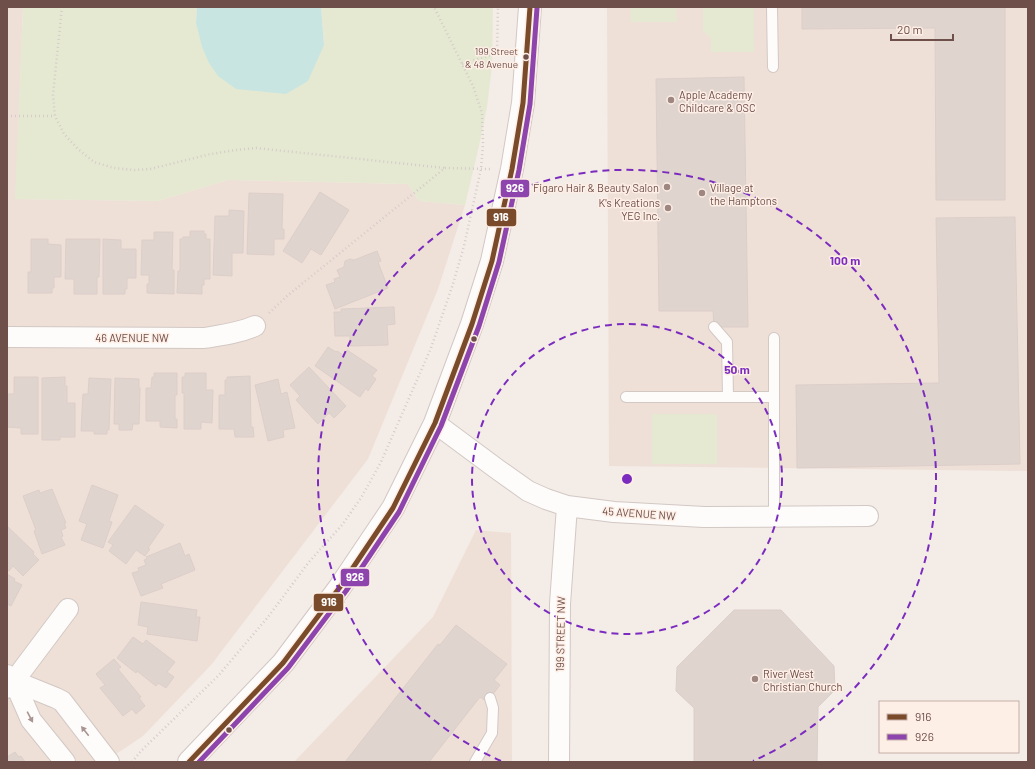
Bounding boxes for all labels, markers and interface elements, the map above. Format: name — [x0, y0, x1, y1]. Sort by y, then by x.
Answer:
scale bar — [891, 16, 953, 42]
text: 20 m — [897, 22, 923, 36]
place label: 199 Street & 48 Avenue — [465, 45, 518, 70]
marker: 199 Street & 48 Avenue — [521, 52, 531, 62]
place label: Apple Academy Childcare & OSC — [679, 88, 756, 114]
marker: Apple Academy Childcare & OSC — [666, 95, 676, 105]
line badge: 926 — [500, 179, 530, 198]
text: 926 — [506, 181, 524, 194]
place label: Figaro Hair & Beauty Salon — [533, 181, 659, 194]
place label: Village at the Hamptons — [710, 181, 777, 207]
marker: Figaro Hair & Beauty Salon — [662, 182, 672, 192]
marker: Village at the Hamptons — [697, 188, 707, 198]
place label: K's Kreations YEG Inc. — [599, 196, 660, 222]
marker: K's Kreations YEG Inc. — [663, 203, 673, 213]
line badge: 916 — [486, 208, 517, 227]
text: 916 — [493, 210, 509, 223]
text: 100 m — [830, 253, 860, 267]
street label: 46 AVENUE NW — [95, 331, 169, 344]
unlabelled marker — [469, 334, 479, 344]
text: 50 m — [724, 362, 750, 376]
centre of rings — [620, 472, 634, 486]
street label: 45 AVENUE NW — [602, 504, 676, 522]
line badge: 926 — [340, 568, 370, 587]
text: 926 — [346, 570, 364, 583]
line badge: 916 — [313, 593, 344, 612]
text: 916 — [321, 595, 337, 608]
street label: 199 STREET NW — [553, 596, 567, 672]
place label: River West Christian Church — [763, 667, 842, 693]
marker: River West Christian Church — [750, 674, 760, 684]
legend — [879, 701, 1019, 753]
text: 916 — [915, 709, 931, 723]
one-way arrow — [27, 711, 34, 723]
unlabelled marker — [224, 725, 234, 735]
one-way arrow — [80, 726, 89, 737]
text: 926 — [915, 729, 934, 743]

